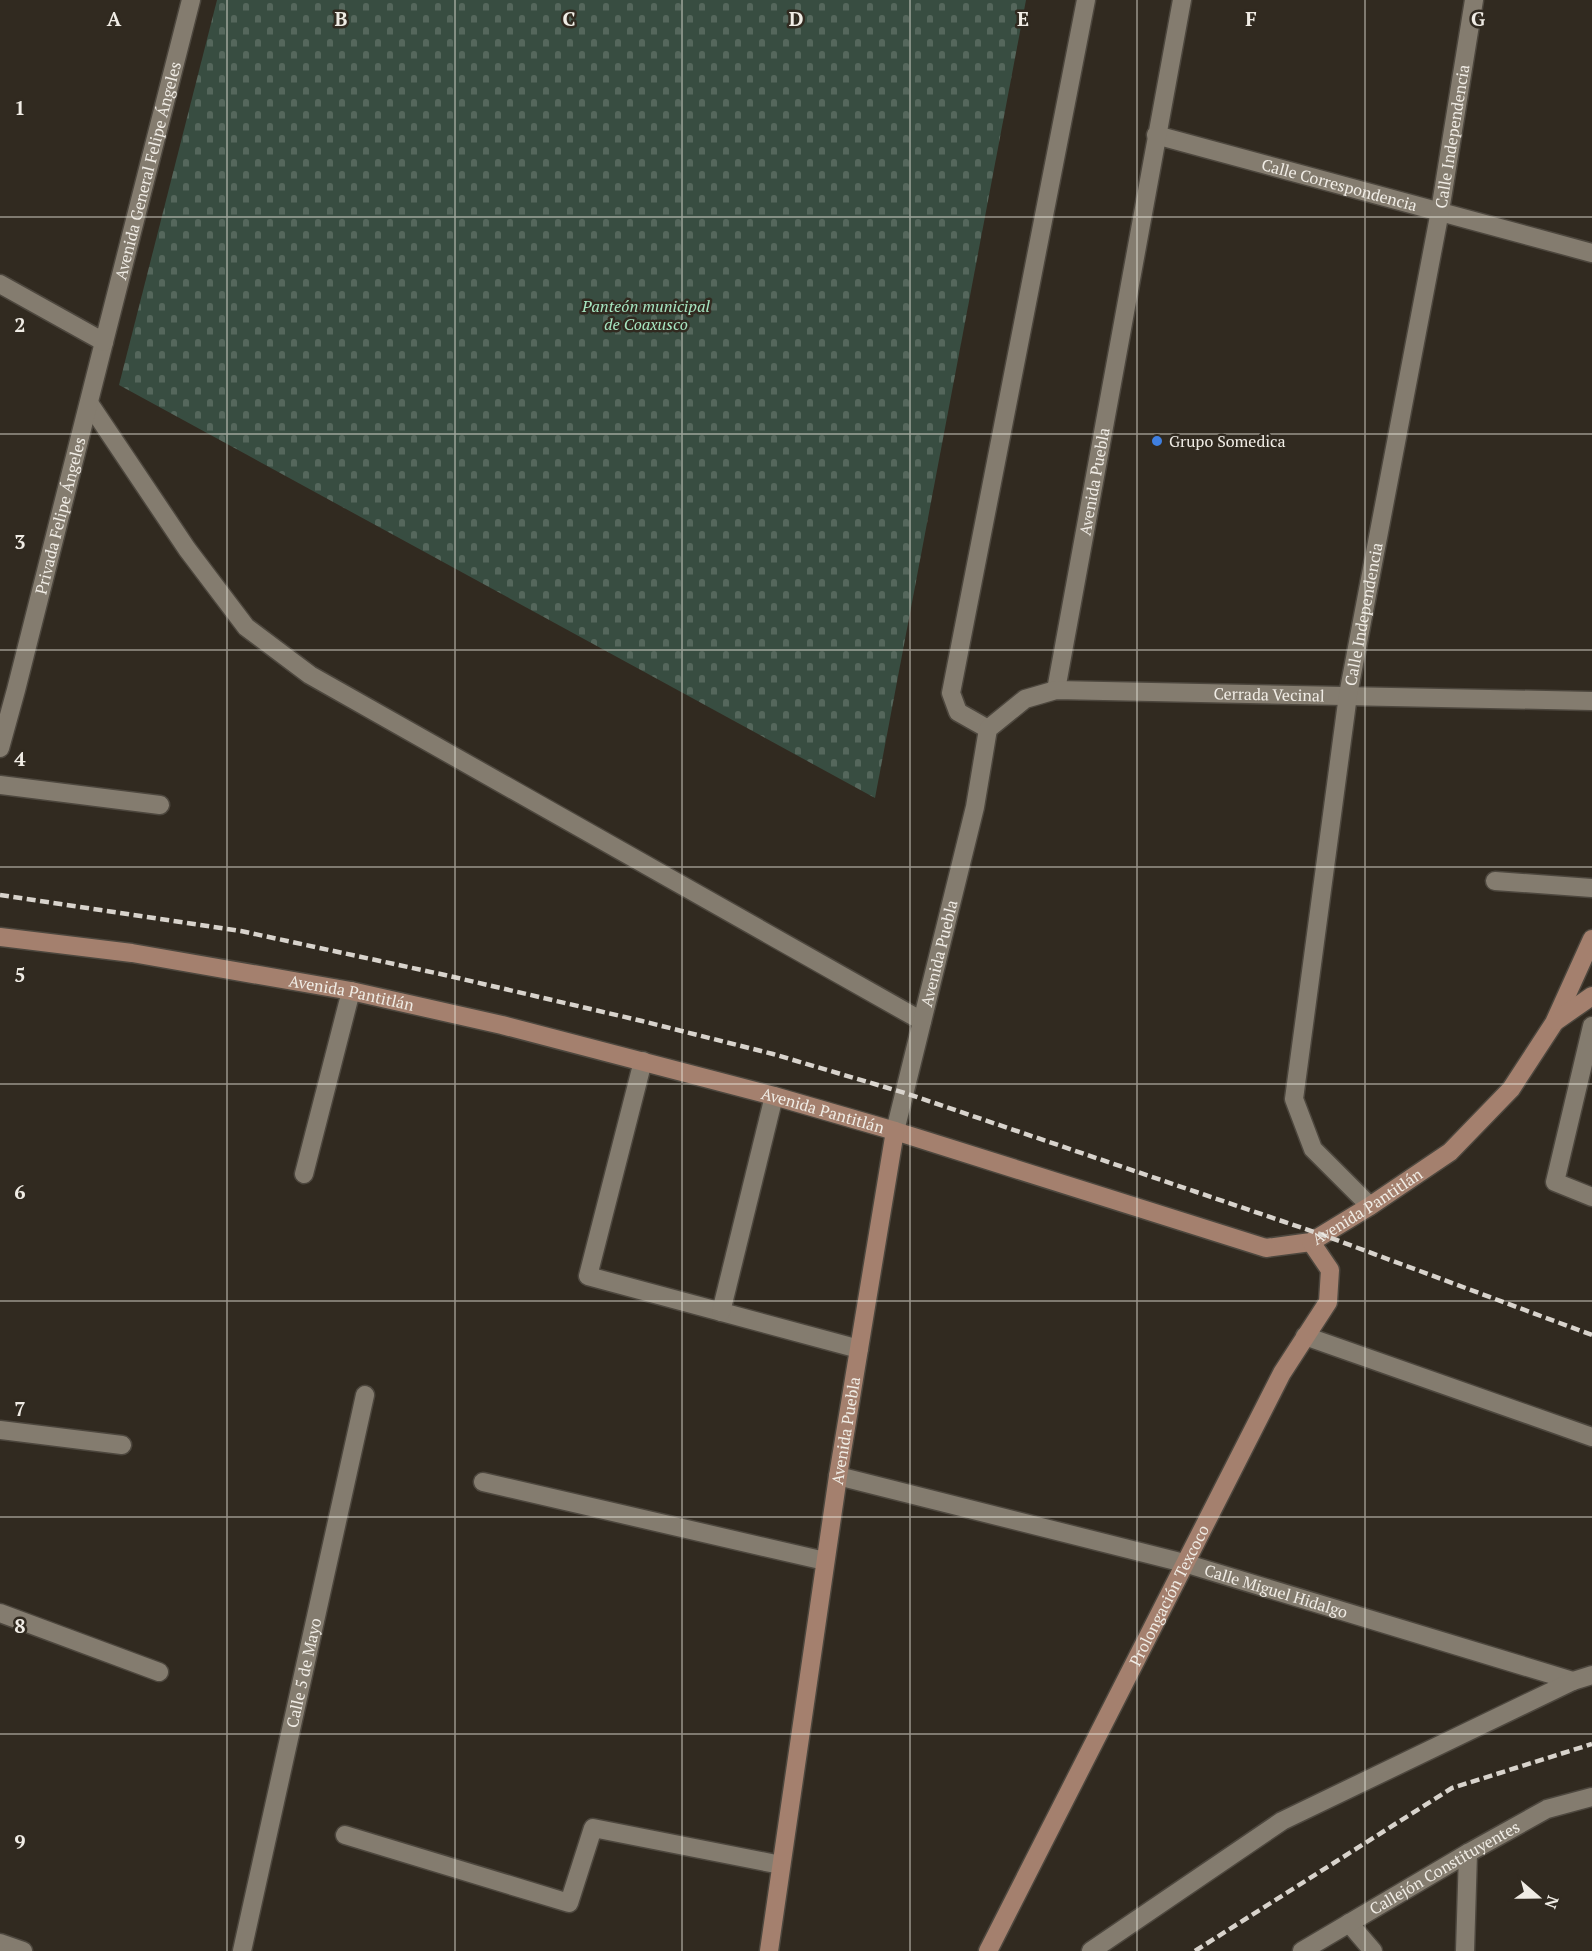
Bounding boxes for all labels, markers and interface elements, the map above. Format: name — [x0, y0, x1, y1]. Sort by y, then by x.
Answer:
text: A — [107, 5, 122, 32]
text: B — [335, 5, 348, 32]
text: C — [562, 5, 576, 32]
text: D — [789, 5, 803, 32]
text: E — [1017, 5, 1029, 32]
text: F — [1245, 5, 1257, 32]
text: G — [1471, 5, 1485, 32]
street label: Avenida General Felipe Ángeles — [109, 59, 186, 282]
street label: Calle Independencia — [1430, 63, 1474, 210]
text: 1 — [14, 94, 26, 121]
street label: Calle Correspondencia — [1259, 153, 1420, 216]
park label: Panteón municipal de Coaxusco — [581, 295, 710, 335]
text: 2 — [14, 311, 26, 338]
street label: Avenida Puebla — [1073, 426, 1115, 537]
place label: Grupo Somedica — [1169, 430, 1286, 452]
marker: Grupo Somedica — [1150, 434, 1164, 448]
street label: Privada Felipe Ángeles — [30, 435, 91, 597]
text: 3 — [14, 528, 26, 555]
street label: Calle Independencia — [1339, 541, 1388, 688]
street label: Cerrada Vecinal — [1213, 682, 1325, 707]
text: 4 — [14, 745, 26, 772]
street label: Avenida Puebla — [915, 898, 963, 1009]
text: 5 — [14, 961, 26, 988]
street label: Avenida Pantitlán — [287, 969, 417, 1016]
street label: Avenida Pantitlán — [759, 1082, 887, 1139]
street label: Avenida Pantitlán — [1308, 1163, 1427, 1250]
text: 6 — [14, 1178, 26, 1205]
street label: Avenida Puebla — [826, 1375, 865, 1486]
text: 7 — [14, 1395, 26, 1422]
street label: Prolongación Texcoco — [1124, 1521, 1214, 1670]
street label: Calle Miguel Hidalgo — [1202, 1559, 1351, 1623]
text: 8 — [14, 1612, 26, 1639]
street label: Calle 5 de Mayo — [281, 1616, 326, 1730]
street label: Callejón Constituyentes — [1365, 1815, 1524, 1920]
text: 9 — [14, 1828, 26, 1855]
north arrow — [1508, 1867, 1568, 1927]
text: N — [1540, 1893, 1565, 1912]

